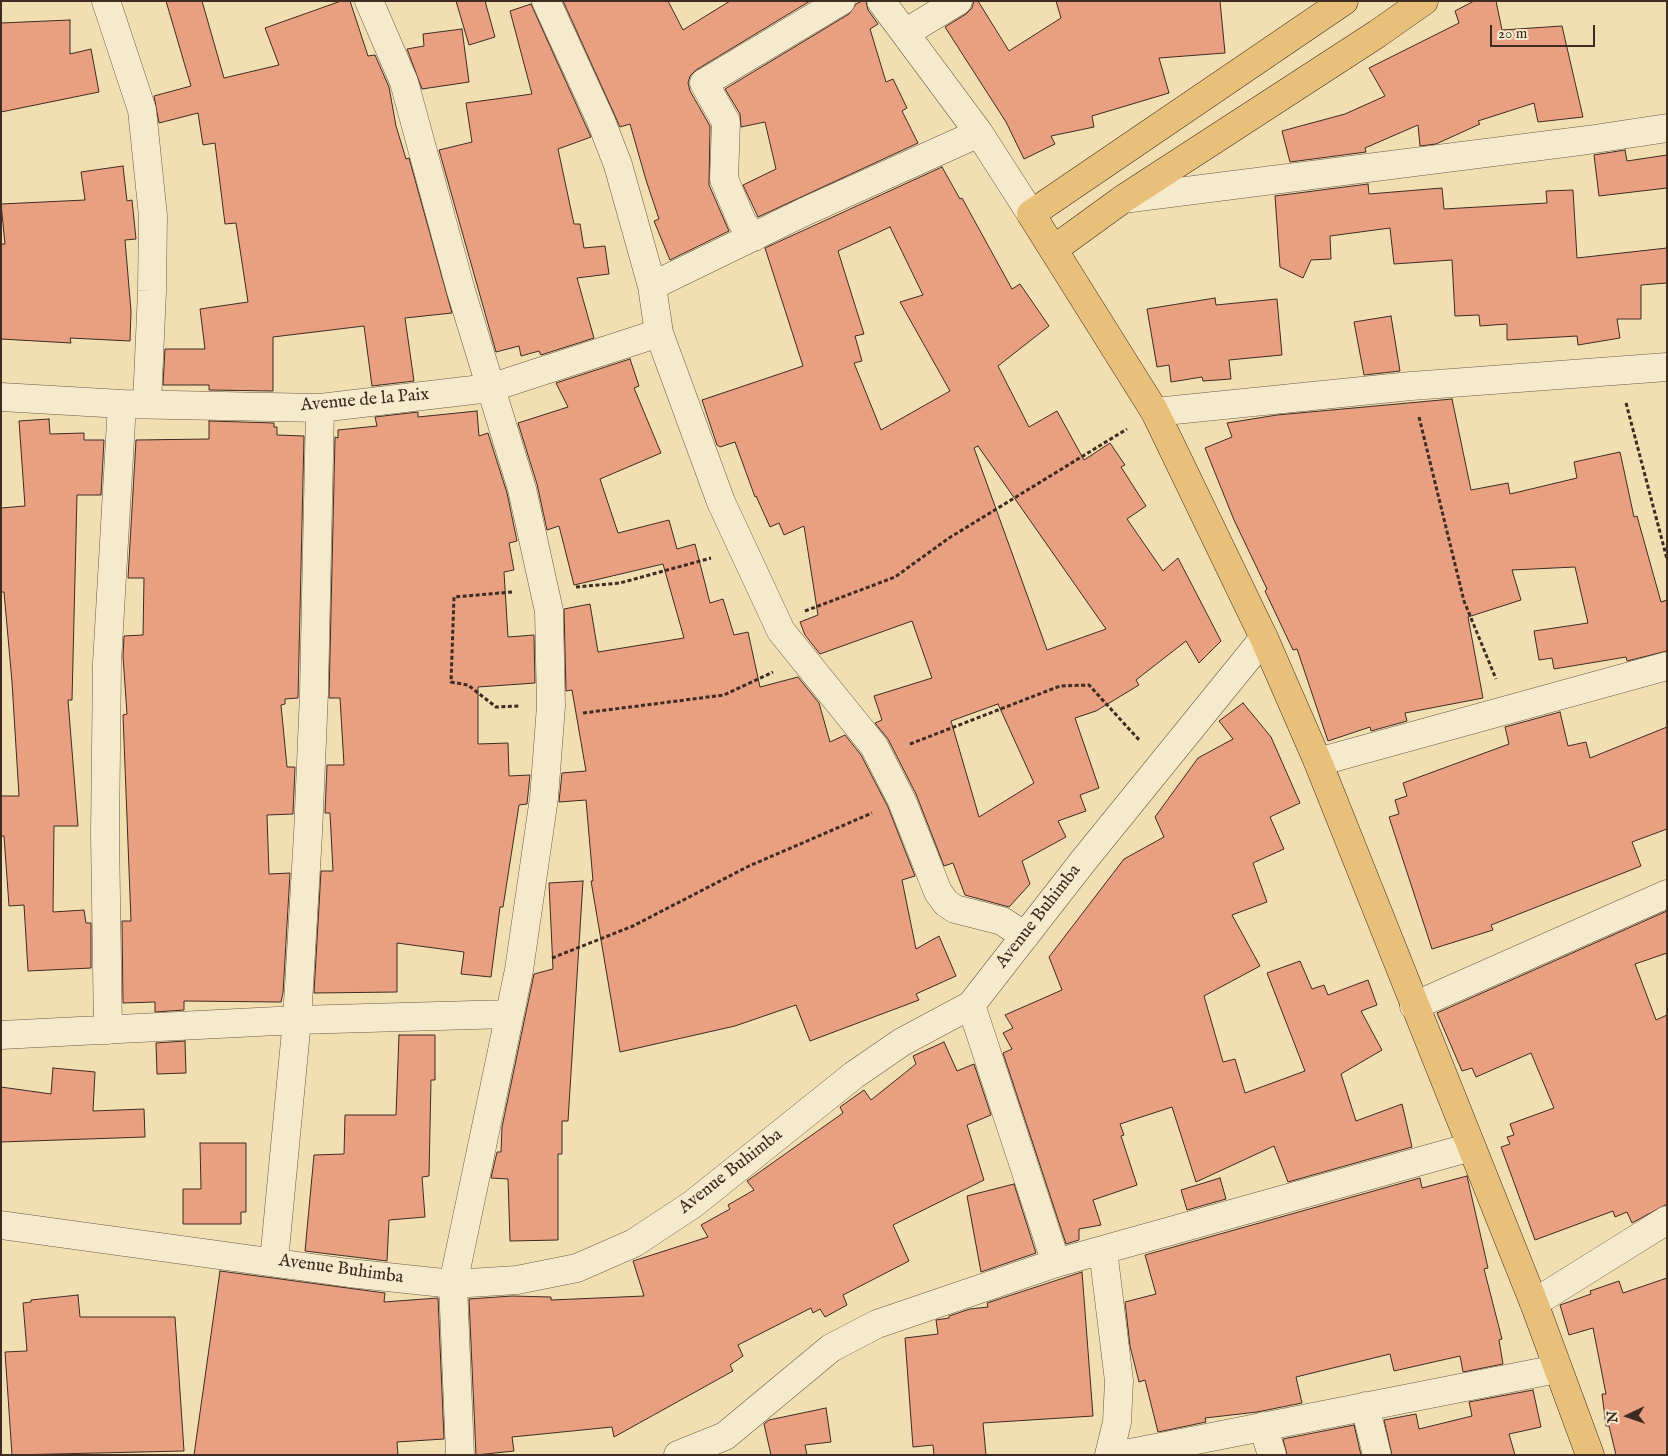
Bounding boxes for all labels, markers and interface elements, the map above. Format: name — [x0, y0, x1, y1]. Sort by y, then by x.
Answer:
scale bar — [1493, 15, 1598, 47]
text: 20 m — [1498, 24, 1527, 43]
street label: Avenue de la Paix — [300, 385, 430, 417]
street label: Avenue Buhimba — [992, 861, 1086, 973]
street label: Avenue Buhimba — [675, 1125, 787, 1219]
street label: Avenue Buhimba — [277, 1251, 405, 1289]
north arrow — [1603, 1391, 1653, 1441]
text: N — [1604, 1410, 1622, 1423]

